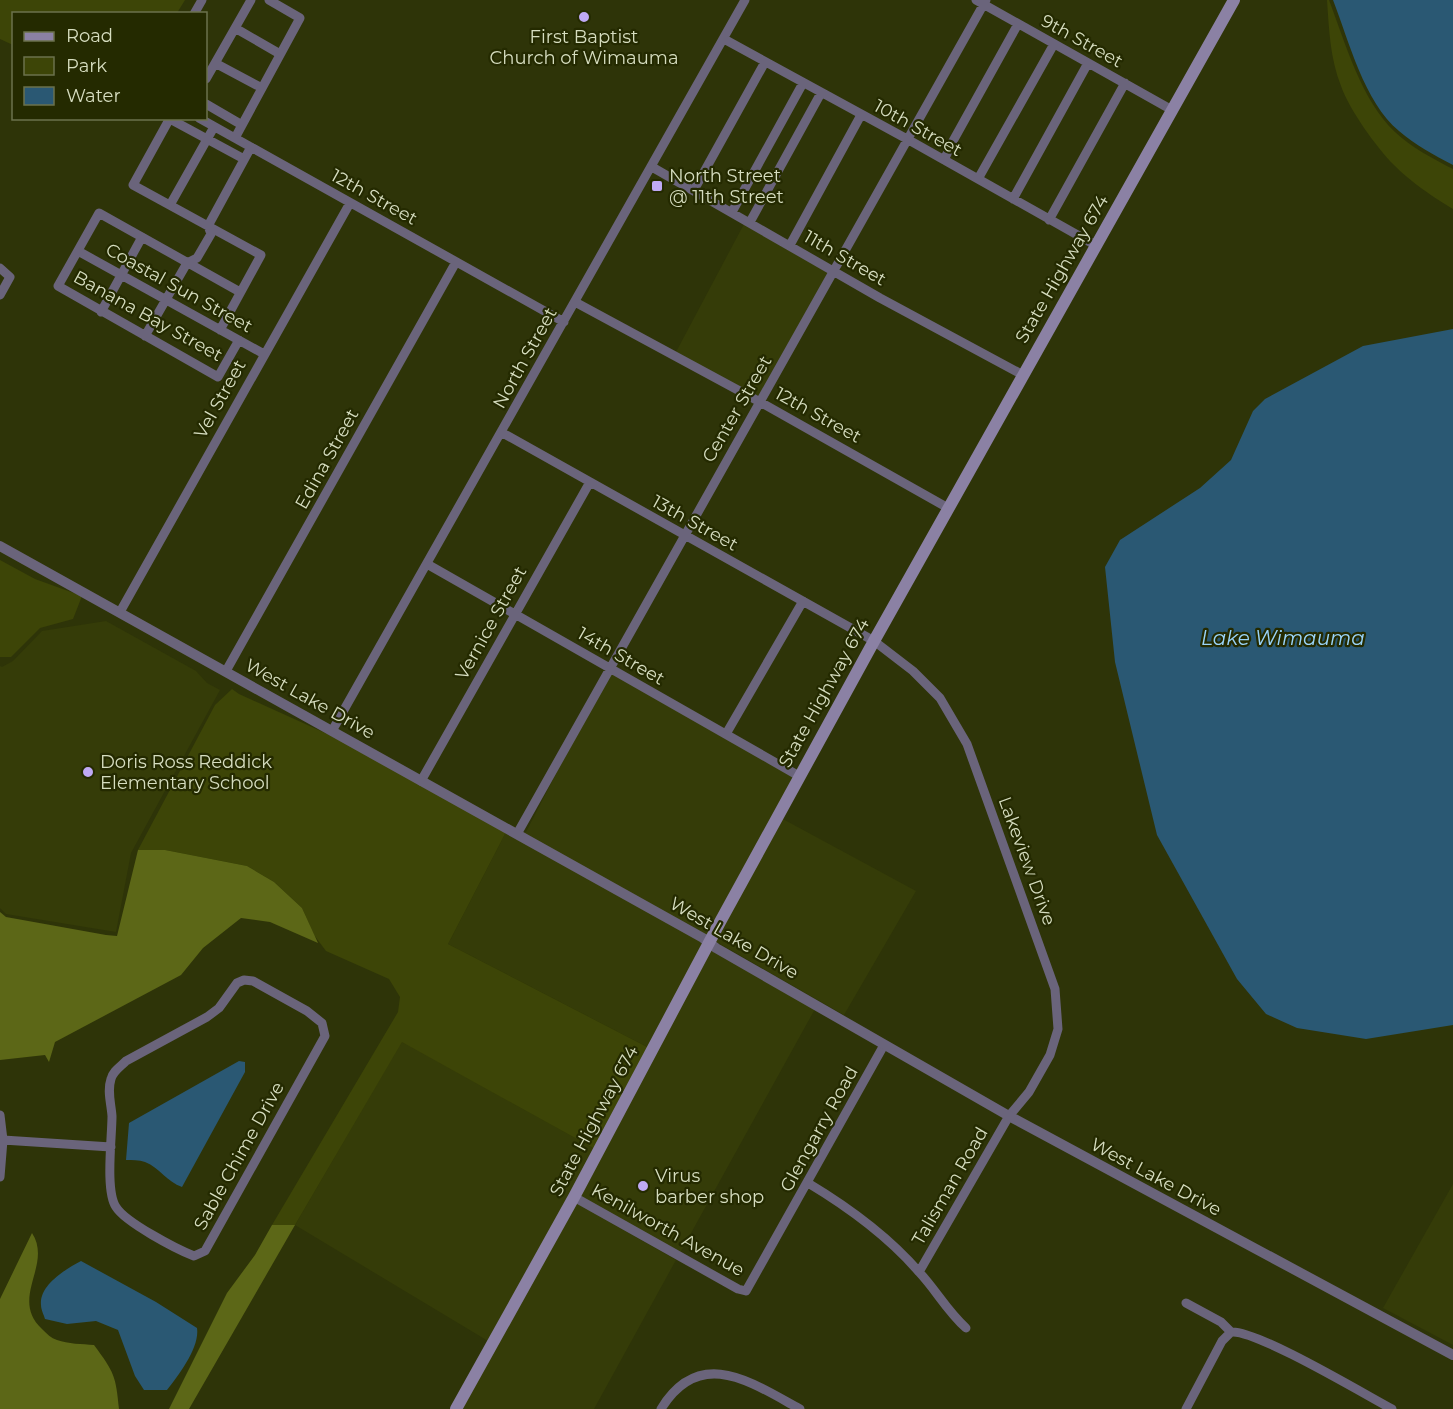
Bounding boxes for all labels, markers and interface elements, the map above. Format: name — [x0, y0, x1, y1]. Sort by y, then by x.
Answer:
marker: First Baptist Church of Wimauma — [577, 10, 591, 24]
street label: 9th Street — [1037, 10, 1127, 72]
legend — [12, 12, 207, 120]
text: Road — [66, 25, 113, 47]
place label: First Baptist Church of Wimauma — [489, 26, 679, 69]
text: Park — [66, 55, 107, 77]
text: Water — [66, 85, 121, 107]
street label: 10th Street — [870, 95, 966, 161]
street label: 12th Street — [327, 164, 421, 230]
place label: North Street @ 11th Street — [669, 165, 784, 208]
marker: North Street @ 11th Street — [650, 179, 664, 193]
street label: State Highway 674 — [1011, 191, 1113, 347]
street label: 11th Street — [800, 226, 890, 290]
street label: Coastal Sun Street — [102, 238, 256, 338]
street label: Banana Bay Street — [70, 266, 226, 366]
street label: North Street — [488, 304, 562, 412]
street label: Center Street — [698, 352, 776, 466]
street label: Vel Street — [189, 356, 251, 442]
street label: 12th Street — [771, 382, 865, 448]
street label: Edina Street — [291, 405, 363, 513]
street label: 13th Street — [648, 490, 742, 556]
street label: Vernice Street — [451, 562, 531, 684]
street label: State Highway 674 — [774, 614, 874, 772]
street label: 14th Street — [573, 622, 669, 690]
water label: Lake Wimauma — [1201, 626, 1365, 650]
street label: West Lake Drive — [241, 654, 379, 744]
place label: Doris Ross Reddick Elementary School — [100, 751, 272, 794]
marker: Doris Ross Reddick Elementary School — [81, 765, 95, 779]
street label: Lakeview Drive — [994, 794, 1061, 928]
street label: West Lake Drive — [666, 892, 802, 984]
street label: State Highway 674 — [545, 1042, 643, 1200]
street label: Glengarry Road — [775, 1062, 863, 1196]
street label: Sable Chime Drive — [189, 1078, 289, 1234]
street label: Talisman Road — [907, 1123, 993, 1249]
street label: West Lake Drive — [1087, 1133, 1225, 1221]
place label: Virus barber shop — [655, 1165, 764, 1208]
street label: Kenilworth Avenue — [588, 1179, 748, 1281]
marker: Virus barber shop — [636, 1179, 650, 1193]

